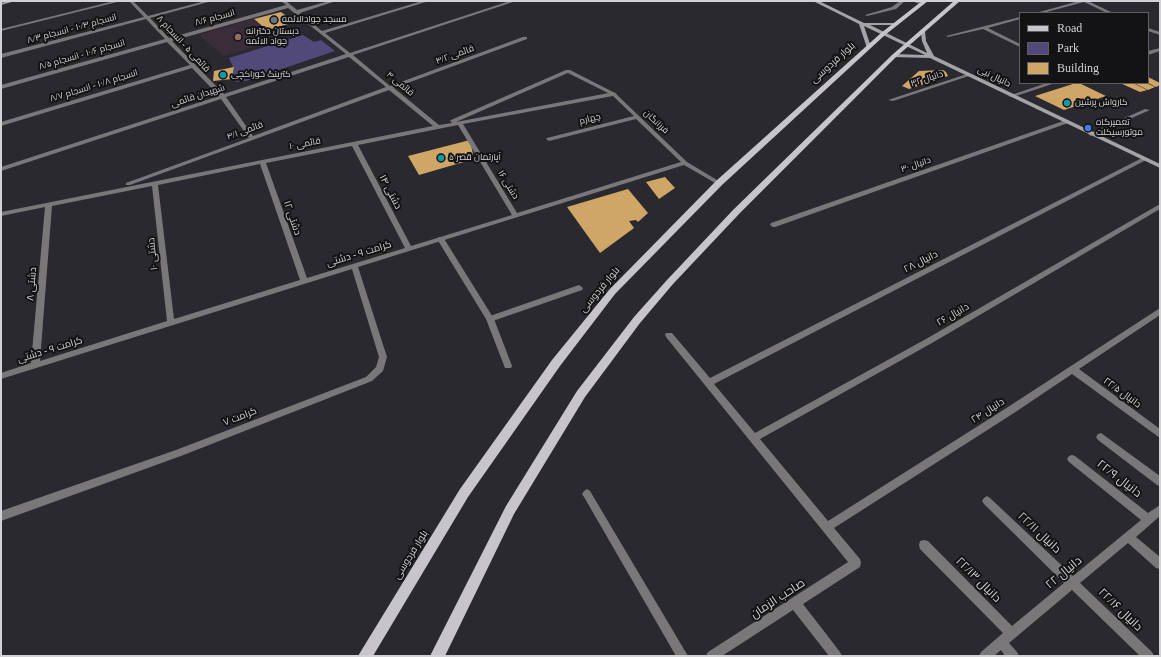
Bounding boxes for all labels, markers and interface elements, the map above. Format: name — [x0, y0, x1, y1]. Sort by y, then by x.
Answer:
street label: انسجام ۸/۶ — [194, 7, 236, 29]
street label: انسجام ۱۰/۴ - انسجام ۸/۳ — [26, 12, 118, 46]
legend — [1019, 12, 1149, 84]
street label: قائمی ۵ - انسجام ۸ — [154, 13, 212, 75]
marker: مسجد جوادالائمه — [269, 15, 279, 25]
place label: مسجد جوادالائمه — [282, 15, 347, 25]
text: Road — [1057, 21, 1082, 35]
place label: دبستان دخترانه جواد الائمه — [246, 27, 299, 48]
marker: دبستان دخترانه جواد الائمه — [233, 32, 243, 42]
street label: انسجام ۱۰/۶ - انسجام ۸/۵ — [38, 37, 126, 73]
street label: بلوار فردوسی — [808, 40, 858, 86]
text: Park — [1057, 41, 1079, 55]
street label: قائمی ۴/۲ — [434, 43, 476, 67]
text: Building — [1057, 61, 1099, 75]
street label: دانیال نبی — [976, 64, 1012, 90]
street label: انسجام ۱۰/۸ - انسجام ۸/۷ — [49, 67, 139, 105]
street label: قائمی ۴ — [384, 69, 416, 99]
street label: دانیال ۳۲ — [909, 69, 945, 89]
marker: کترینگ خوراکچی — [218, 70, 228, 80]
place label: کترینگ خوراکچی — [231, 70, 291, 80]
street label: شهیدان قائمی — [170, 82, 226, 110]
marker: کارواش پرشین — [1062, 98, 1072, 108]
place label: کارواش پرشین — [1075, 98, 1128, 108]
street label: فرزانگان — [641, 108, 671, 136]
street label: چهارم — [578, 111, 602, 127]
place label: تعمیرگاه موتورسیکلت — [1096, 118, 1143, 139]
street label: قائمی ۴/۱ — [225, 119, 265, 143]
marker: تعمیرگاه موتورسیکلت — [1083, 123, 1093, 133]
street label: قائمی ۱۰ — [288, 136, 322, 152]
marker: آپارتمان قصر ۵ — [436, 153, 446, 163]
place label: آپارتمان قصر ۵ — [449, 153, 501, 163]
street label: دانیال ۳۰ — [900, 155, 932, 175]
street label: دشتی ۱۶ — [495, 169, 521, 201]
street label: دشتی ۱۴ — [376, 173, 404, 211]
street label: دشتی ۱۲ — [281, 199, 303, 237]
street label: دشتی ۱۰ — [145, 237, 161, 271]
street label: کرامت ۹ - دشتی — [325, 238, 393, 270]
street label: دانیال ۲۸ — [902, 248, 940, 276]
street label: بلوار فردوسی — [577, 265, 623, 315]
street label: دشتی ۸ — [25, 267, 39, 301]
street label: دانیال ۲۶ — [935, 301, 971, 329]
street label: کرامت ۹ - دشتی — [16, 334, 84, 366]
street label: دانیال ۲۲/۵ — [1101, 375, 1143, 411]
street label: دانیال ۲۴ — [969, 396, 1007, 426]
street label: کرامت ۷ — [221, 405, 259, 429]
street label: دانیال ۲۲/۹ — [1094, 457, 1144, 501]
street label: دانیال ۲۲/۱۱ — [1014, 509, 1064, 557]
street label: بلوار فردوسی — [391, 528, 431, 582]
street label: دانیال ۲۲/۱۳ — [952, 554, 1004, 606]
street label: دانیال ۲۲ — [1043, 554, 1085, 592]
street label: صاحب الزمان — [748, 576, 808, 622]
street label: دانیال ۲۲/۱۶ — [1095, 585, 1145, 635]

